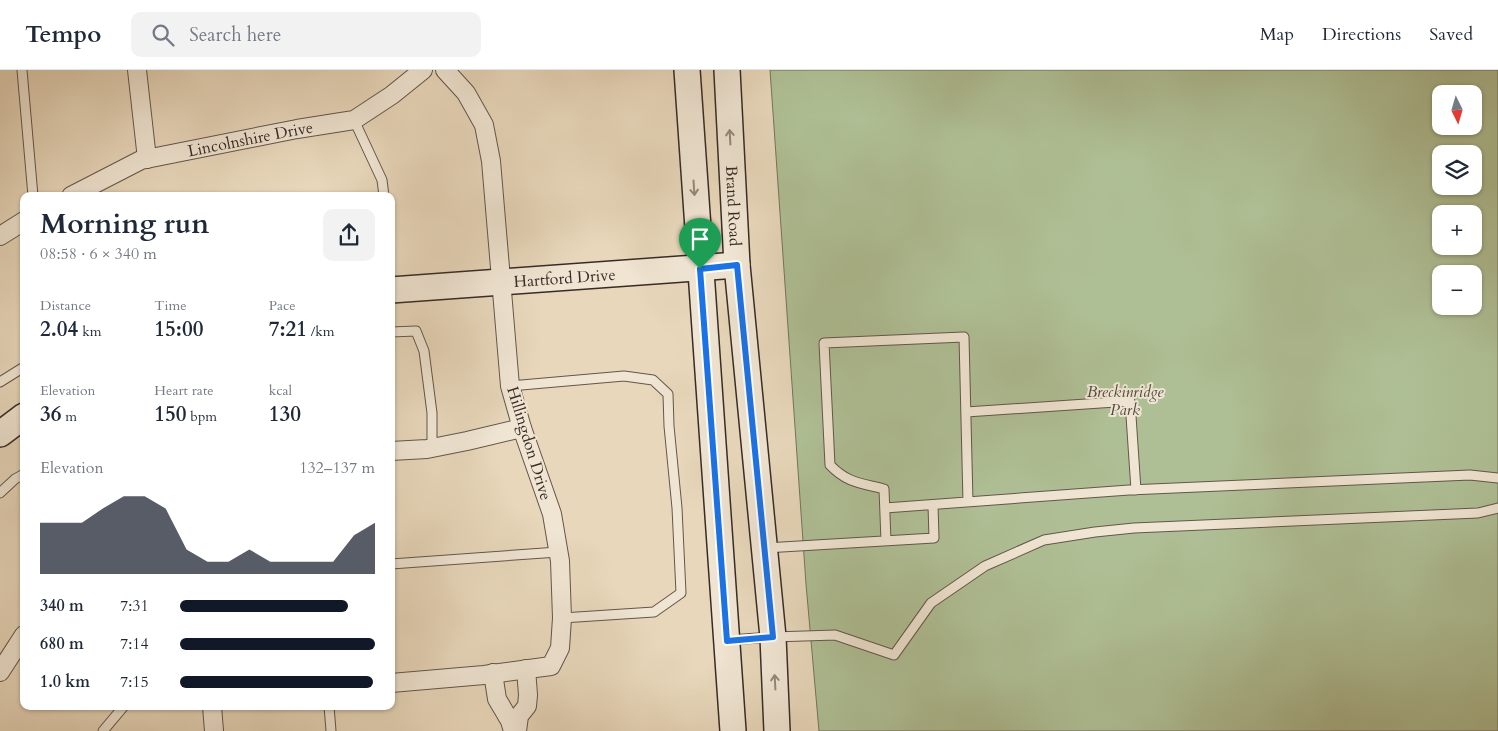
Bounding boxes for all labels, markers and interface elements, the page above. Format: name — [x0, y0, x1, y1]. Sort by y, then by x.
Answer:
search box — [131, 12, 481, 57]
text: Tempo — [25, 18, 101, 51]
icon: search — [149, 21, 177, 49]
text: Search here — [189, 22, 281, 48]
text: Map — [1260, 22, 1294, 47]
text: Directions — [1322, 22, 1401, 47]
text: Saved — [1429, 22, 1473, 47]
north arrow — [1432, 85, 1482, 135]
map controls — [1432, 85, 1482, 315]
street label: Lincolnshire Drive — [186, 117, 314, 162]
one-way arrow — [726, 129, 735, 145]
button: layers — [1432, 145, 1482, 195]
street label: Brand Road — [720, 165, 746, 247]
one-way arrow — [690, 180, 699, 196]
text: Morning run — [40, 205, 209, 243]
button: + — [1432, 205, 1482, 255]
button: share — [323, 209, 375, 261]
pin — [679, 218, 721, 269]
icon: arrive — [686, 225, 714, 253]
text: 08:58 · 6 × 340 m — [40, 243, 157, 265]
street label: Hartford Drive — [513, 264, 616, 293]
button: − — [1432, 265, 1482, 315]
text: Distance — [40, 296, 91, 315]
text: Time — [154, 296, 187, 315]
text: Pace — [269, 296, 296, 315]
text: 2.04 — [40, 315, 78, 344]
text: 15:00 — [154, 315, 203, 344]
text: 7:21 — [269, 315, 307, 344]
text: km — [78, 322, 101, 341]
text: /km — [307, 322, 335, 341]
text: Elevation — [40, 381, 96, 400]
text: Heart rate — [154, 381, 214, 400]
text: kcal — [269, 381, 292, 400]
park label: Breckinridge Park — [1087, 381, 1164, 421]
street label: Hillingdon Drive — [501, 384, 557, 503]
text: 36 — [40, 400, 62, 429]
text: 150 — [154, 400, 187, 429]
text: 130 — [269, 400, 301, 429]
text: m — [62, 407, 77, 426]
text: bpm — [187, 407, 217, 426]
text: Elevation — [40, 457, 104, 479]
text: 132–137 m — [299, 457, 375, 479]
text: 340 m — [40, 595, 84, 617]
text: 7:31 — [120, 595, 149, 617]
text: 680 m — [40, 633, 84, 655]
text: 7:14 — [120, 633, 149, 655]
text: 1.0 km — [40, 671, 90, 693]
text: 7:15 — [120, 671, 149, 693]
one-way arrow — [770, 675, 779, 691]

